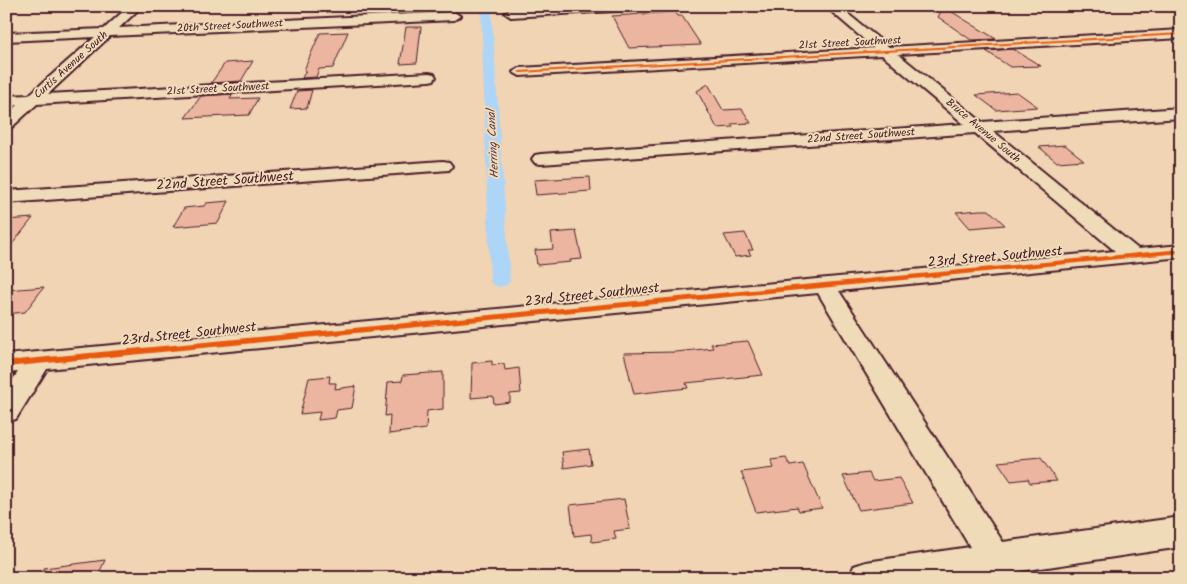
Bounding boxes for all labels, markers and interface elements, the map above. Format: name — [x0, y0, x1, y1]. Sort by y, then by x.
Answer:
street label: 20th Street Southwest — [176, 14, 284, 38]
street label: Curtis Avenue South — [30, 27, 112, 103]
street label: 21st Street Southwest — [798, 31, 903, 55]
street label: 21st Street Southwest — [166, 77, 271, 101]
street label: Bruce Avenue South — [941, 94, 1025, 168]
water label: Herring Canal — [482, 107, 504, 179]
street label: 22nd Street Southwest — [806, 123, 916, 149]
street label: 22nd Street Southwest — [155, 165, 295, 197]
street label: 23rd Street Southwest — [927, 240, 1064, 274]
street label: 23rd Street Southwest — [524, 277, 661, 313]
street label: 23rd Street Southwest — [121, 316, 258, 352]

